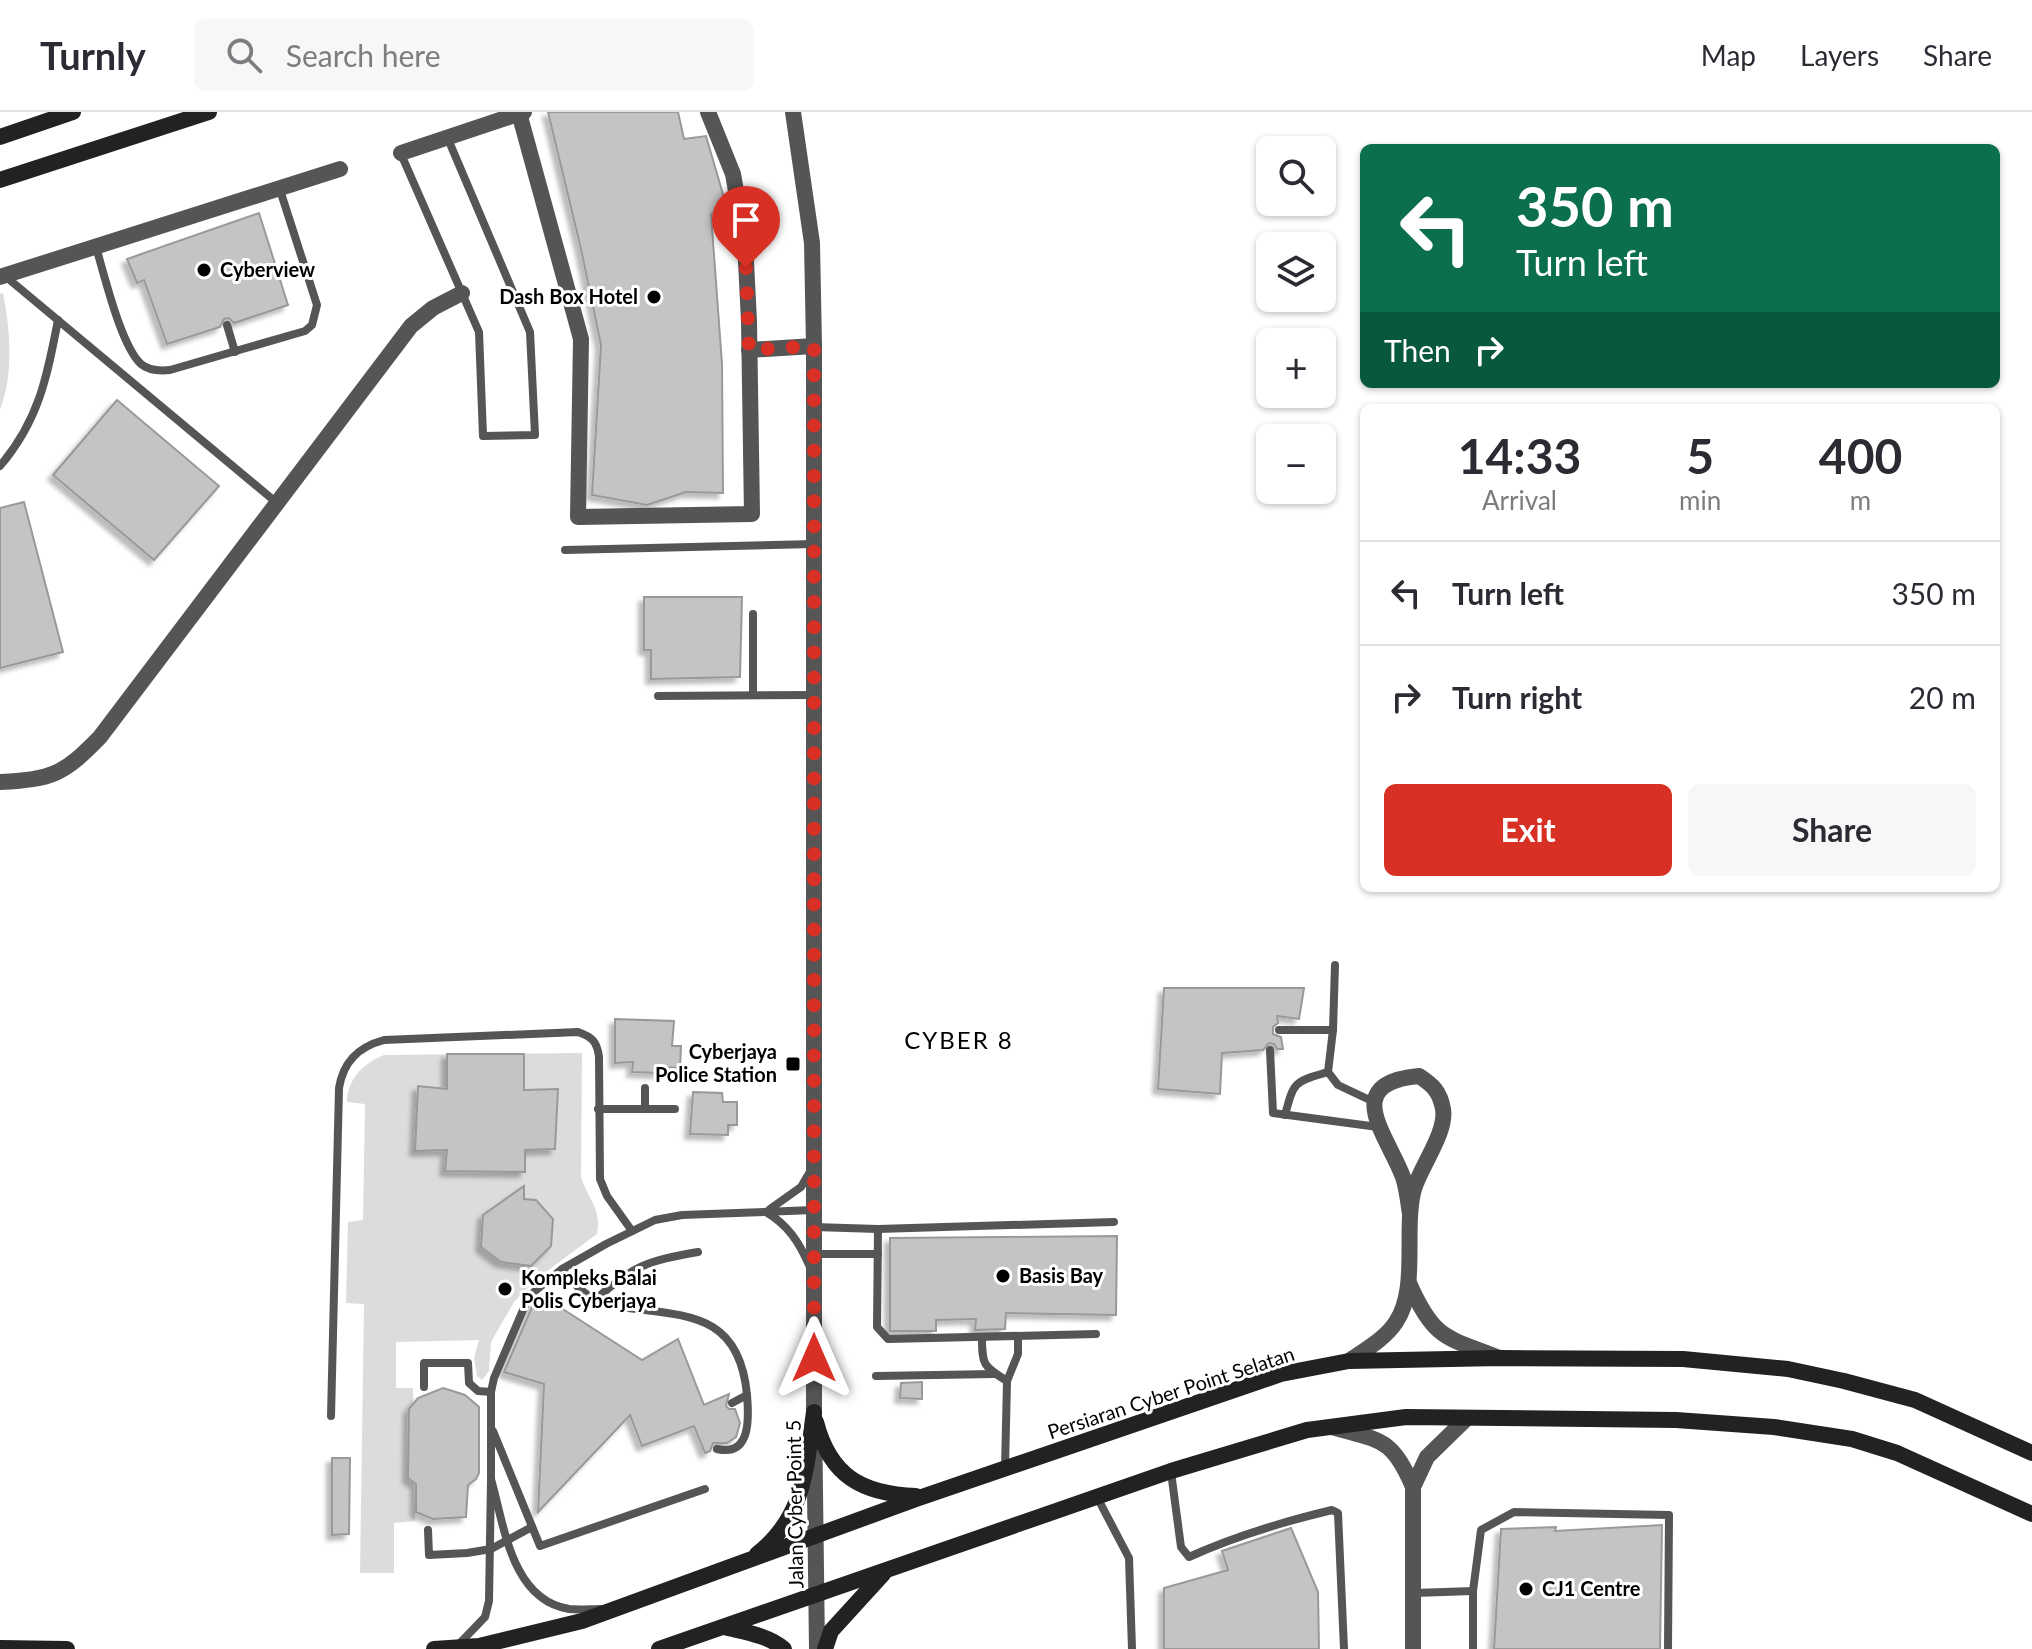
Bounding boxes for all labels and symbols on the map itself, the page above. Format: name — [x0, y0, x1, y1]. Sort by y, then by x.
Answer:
pin — [712, 186, 780, 268]
place label: Cyberview — [220, 257, 315, 281]
marker: Cyberview — [195, 261, 213, 279]
place label: Dash Box Hotel — [499, 284, 638, 308]
marker: Dash Box Hotel — [645, 288, 663, 306]
district label: CYBER 8 — [904, 1025, 1014, 1054]
place label: Cyberjaya Police Station — [655, 1039, 777, 1086]
marker: Cyberjaya Police Station — [784, 1055, 802, 1073]
place label: Basis Bay — [1019, 1263, 1104, 1287]
place label: Kompleks Balai Polis Cyberjaya — [521, 1265, 657, 1312]
marker: Basis Bay — [994, 1267, 1012, 1285]
marker: Kompleks Balai Polis Cyberjaya — [496, 1280, 514, 1298]
position arrow — [772, 1316, 856, 1400]
street label: Persiaran Cyber Point Selatan — [1044, 1341, 1297, 1443]
street label: Jalan Cyber Point 5 — [781, 1420, 807, 1588]
place label: CJ1 Centre — [1542, 1576, 1641, 1600]
marker: CJ1 Centre — [1517, 1580, 1535, 1598]

